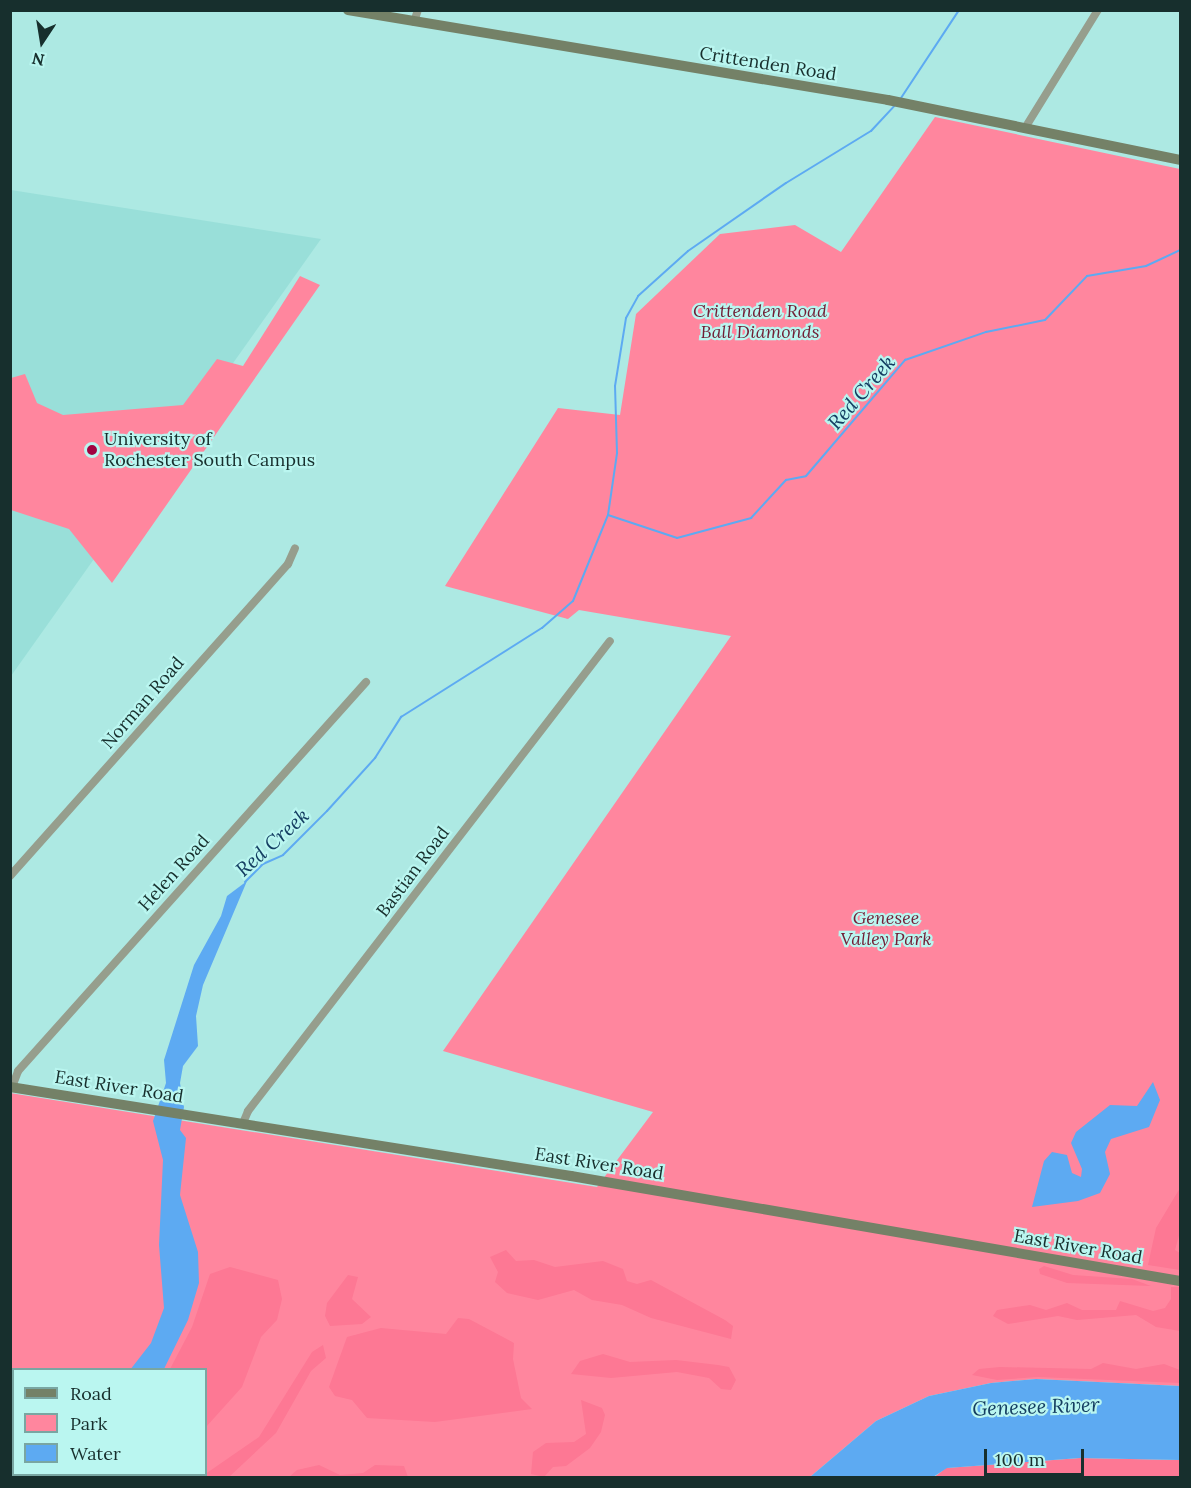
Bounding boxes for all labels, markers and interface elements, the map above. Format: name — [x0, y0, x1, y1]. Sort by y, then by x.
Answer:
north arrow — [12, 12, 72, 72]
street label: Crittenden Road — [698, 43, 838, 85]
text: N — [30, 49, 46, 71]
park label: Crittenden Road Ball Diamonds — [693, 301, 827, 344]
water label: Red Creek — [822, 350, 900, 434]
place label: University of Rochester South Campus — [104, 429, 315, 472]
marker: University of Rochester South Campus — [85, 443, 99, 457]
street label: Norman Road — [97, 653, 189, 753]
water label: Red Creek — [230, 803, 314, 881]
street label: Bastian Road — [372, 823, 454, 921]
street label: Helen Road — [134, 830, 214, 916]
park label: Genesee Valley Park — [840, 908, 932, 950]
street label: East River Road — [53, 1066, 185, 1108]
street label: East River Road — [533, 1143, 665, 1185]
street label: East River Road — [1012, 1225, 1144, 1269]
legend — [12, 1368, 207, 1476]
text: Road — [70, 1382, 112, 1405]
water label: Genesee River — [972, 1392, 1100, 1420]
text: Park — [70, 1412, 107, 1435]
scale bar — [987, 1437, 1088, 1475]
text: Water — [70, 1442, 121, 1465]
text: 100 m — [995, 1448, 1045, 1471]

